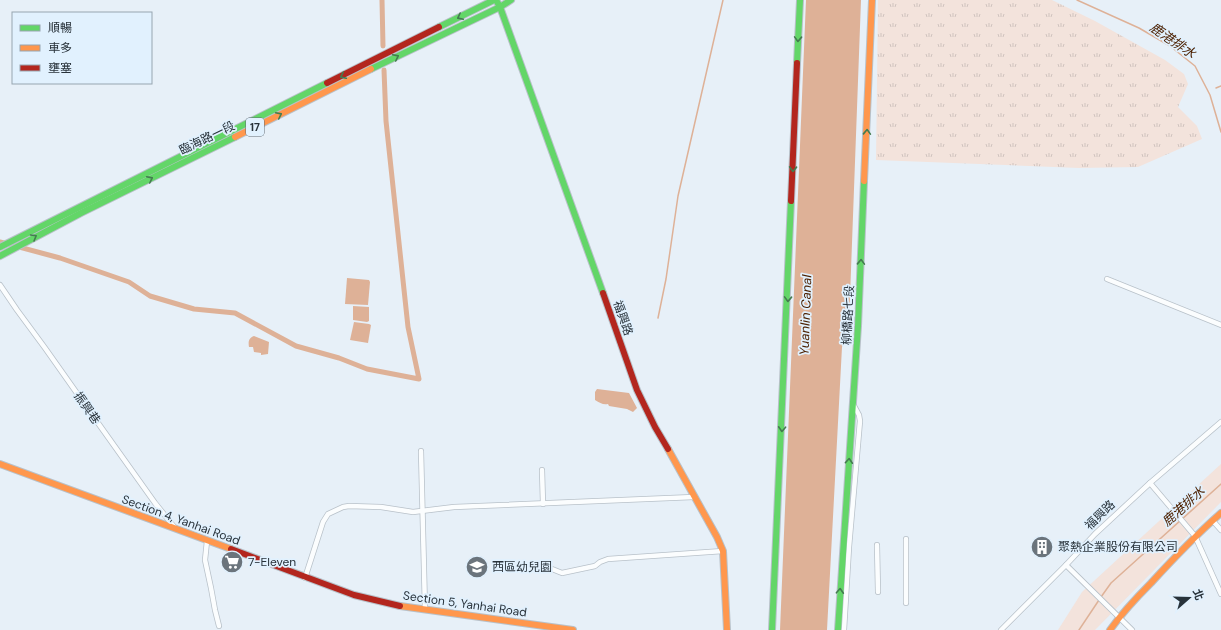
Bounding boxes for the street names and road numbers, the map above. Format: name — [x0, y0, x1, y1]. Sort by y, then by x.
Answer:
street label: 臨海路一段 — [177, 118, 237, 158]
road number: 17 — [246, 118, 264, 136]
street label: 柳橋路七段 — [838, 285, 858, 345]
street label: 福興路 — [610, 298, 636, 338]
street label: 振興巷 — [70, 389, 104, 427]
street label: Section 4, Yanhai Road — [120, 491, 242, 549]
street label: 福興路 — [1081, 497, 1119, 533]
street label: Section 5, Yanhai Road — [402, 587, 528, 621]

